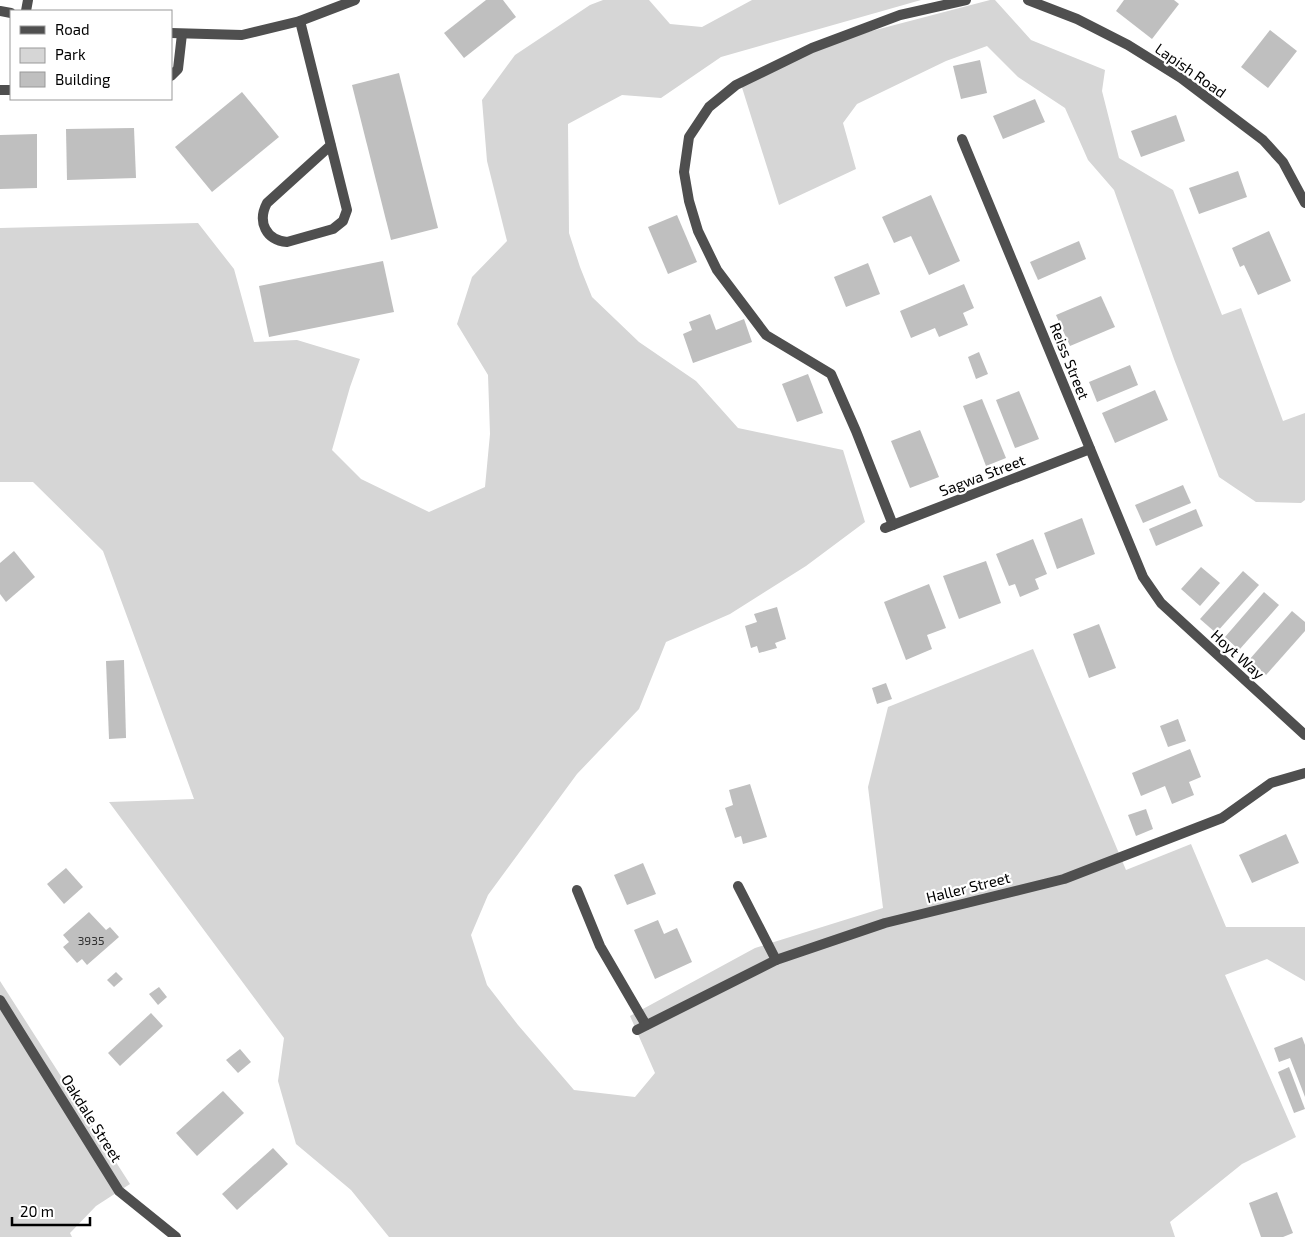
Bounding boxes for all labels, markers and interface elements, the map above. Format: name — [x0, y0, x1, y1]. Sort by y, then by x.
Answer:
legend — [10, 10, 172, 100]
text: Road — [55, 20, 90, 38]
street label: Lapish Road — [1152, 39, 1230, 101]
text: Park — [55, 45, 86, 63]
text: Building — [55, 70, 111, 88]
street label: Reiss Street — [1046, 320, 1094, 402]
street label: Sagwa Street — [936, 450, 1028, 500]
street label: Hoyt Way — [1208, 625, 1268, 683]
street label: Haller Street — [924, 868, 1012, 906]
house number: 3935 — [78, 933, 104, 947]
street label: Oakdale Street — [58, 1071, 126, 1165]
scale bar — [12, 1194, 90, 1226]
text: 20 m — [20, 1202, 54, 1220]

